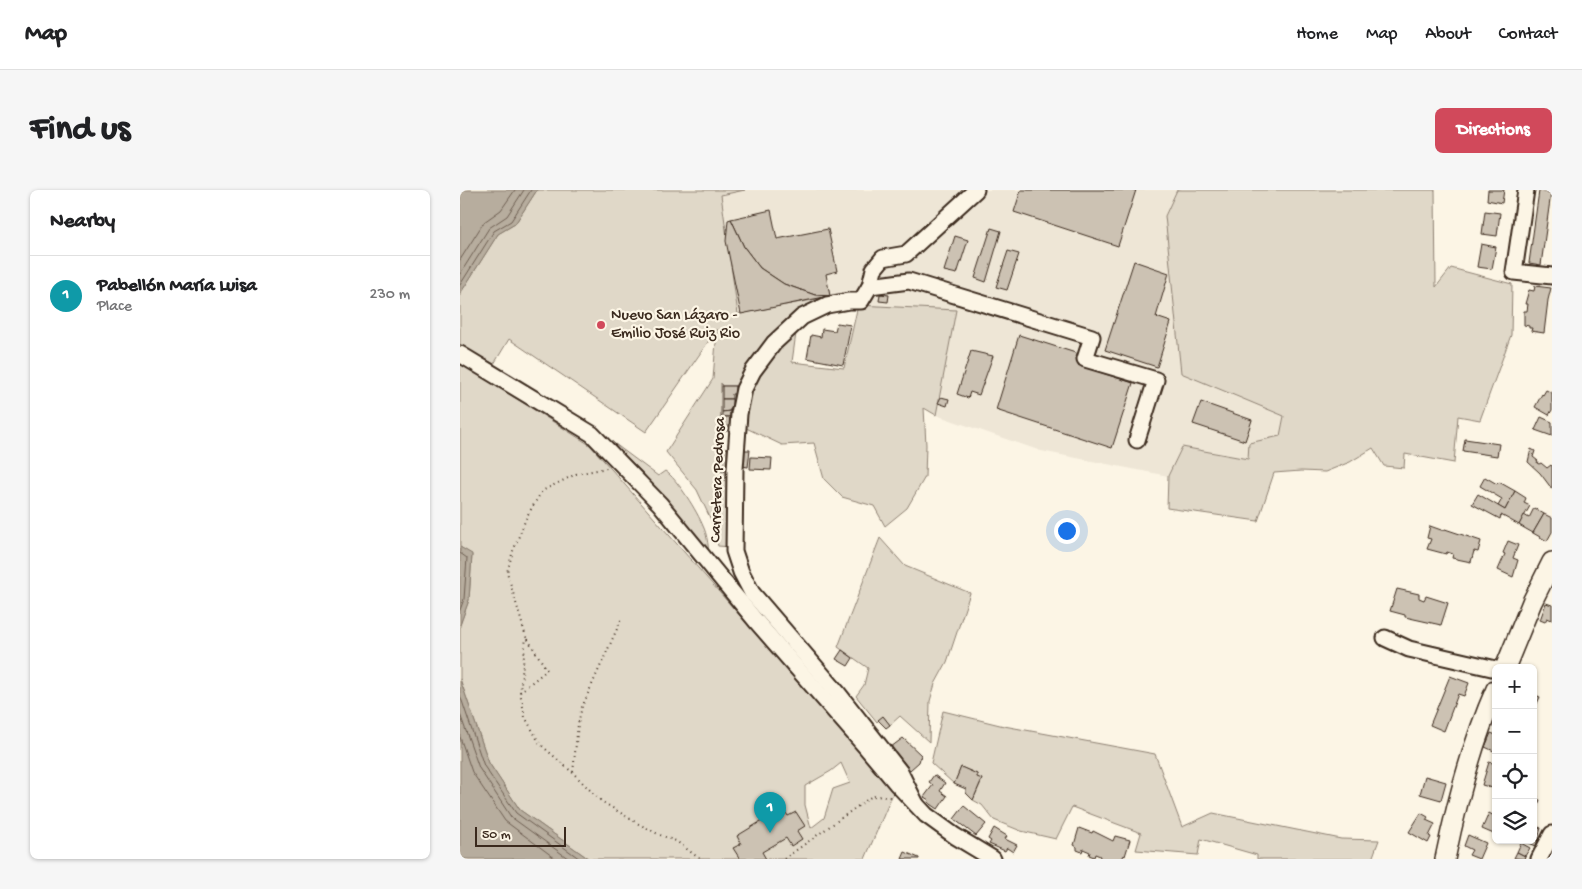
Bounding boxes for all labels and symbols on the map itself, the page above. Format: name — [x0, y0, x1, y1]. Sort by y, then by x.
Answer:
place label: Nuevo San Lázaro - Emilio José Ruiz Rio — [611, 307, 740, 344]
marker: Nuevo San Lázaro - Emilio José Ruiz Rio — [595, 319, 607, 331]
street label: Carretera Pedrosa — [707, 416, 731, 543]
your location — [1054, 518, 1080, 544]
pin: 1 — [754, 792, 786, 833]
scale bar — [475, 824, 566, 847]

